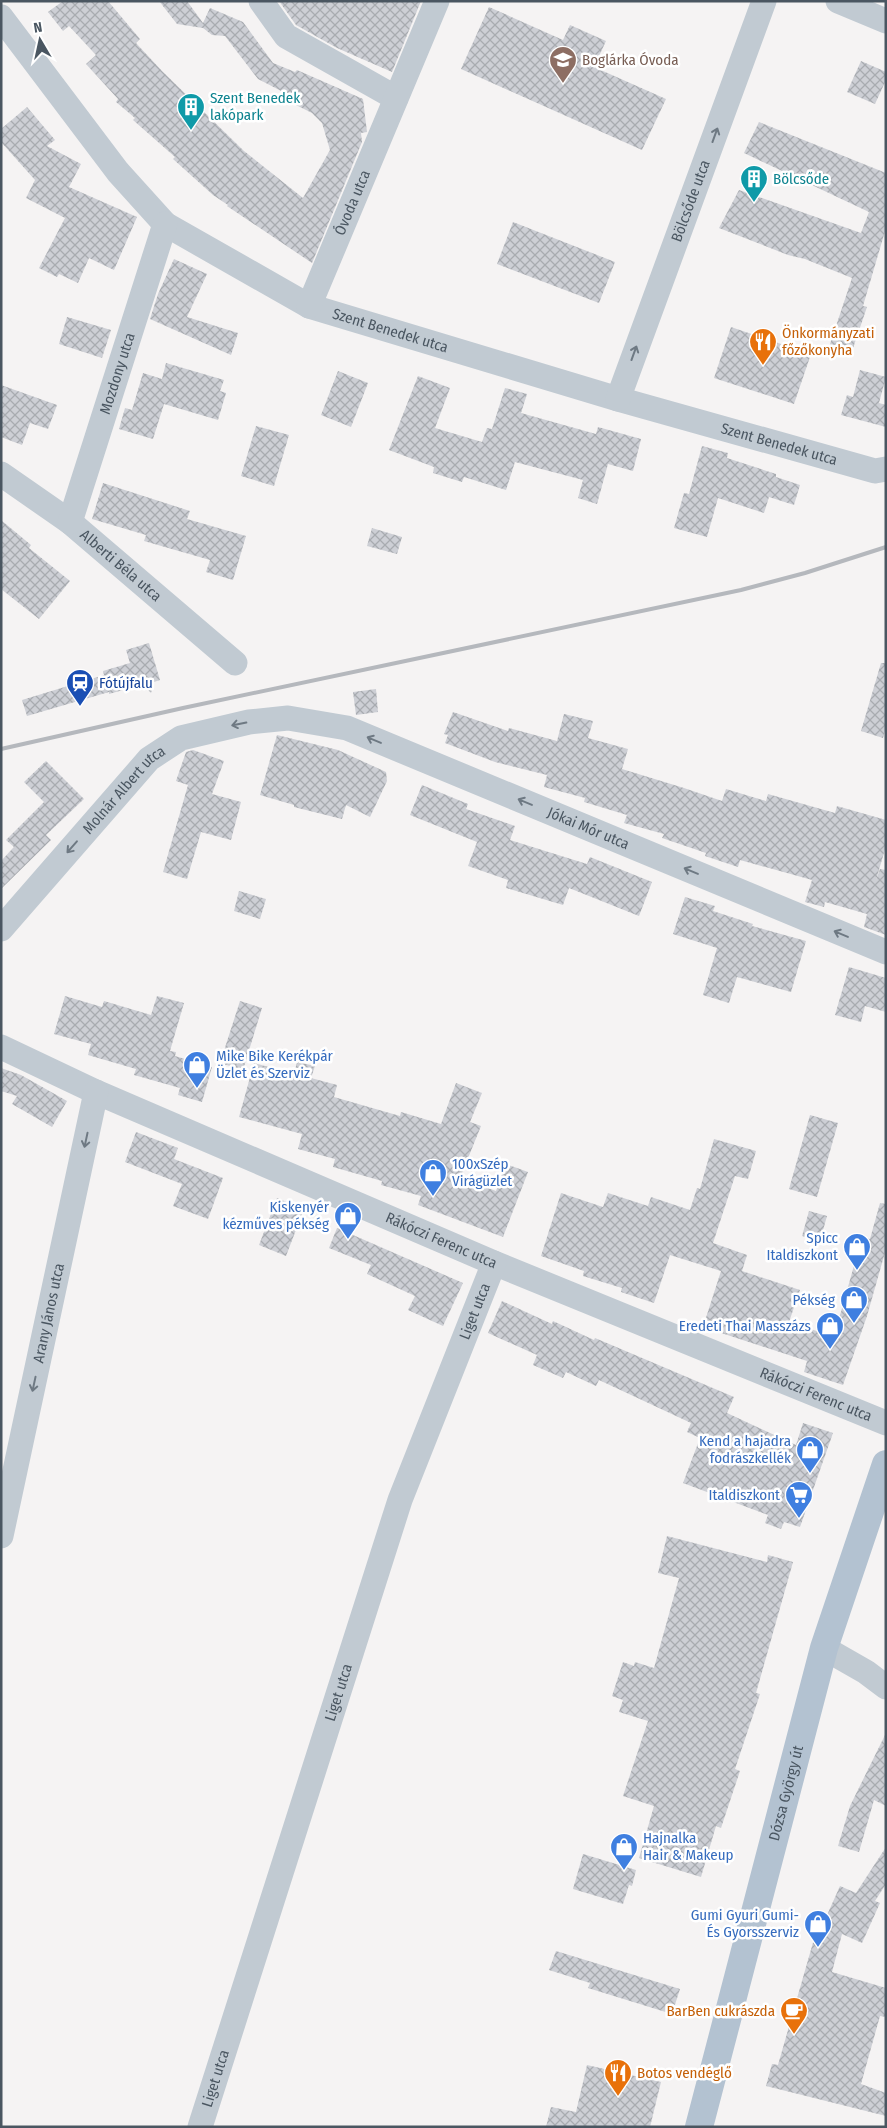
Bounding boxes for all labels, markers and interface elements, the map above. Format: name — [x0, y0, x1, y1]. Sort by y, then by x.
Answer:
north arrow — [15, 15, 65, 65]
text: N — [33, 19, 44, 37]
school or university icon: Boglárka Óvoda — [548, 45, 578, 84]
place label: Boglárka Óvoda — [582, 51, 679, 69]
place label: Szent Benedek lakópark — [210, 89, 300, 124]
building icon: Szent Benedek lakópark — [176, 92, 206, 131]
one-way arrow — [711, 128, 720, 143]
street label: Bölcsőde utca — [667, 157, 714, 244]
building icon: Bölcsőde — [739, 164, 769, 203]
street label: Óvoda utca — [331, 167, 374, 238]
place label: Bölcsőde — [773, 170, 829, 188]
street label: Szent Benedek utca — [330, 305, 450, 356]
place label: Önkormányzati főzőkonyha — [782, 324, 874, 359]
restaurant icon: Önkormányzati főzőkonyha — [748, 327, 778, 366]
street label: Mozdony utca — [96, 330, 139, 416]
one-way arrow — [630, 346, 639, 362]
street label: Szent Benedek utca — [719, 419, 839, 469]
street label: Alberti Béla utca — [77, 526, 165, 605]
station icon: Fótújfalu — [65, 668, 95, 707]
place label: Fótújfalu — [99, 674, 153, 692]
one-way arrow — [232, 720, 248, 730]
one-way arrow — [367, 734, 382, 743]
street label: Molnár Albert utca — [79, 742, 169, 838]
one-way arrow — [517, 797, 532, 806]
street label: Jókai Mór utca — [545, 803, 632, 853]
one-way arrow — [66, 840, 78, 853]
one-way arrow — [684, 866, 699, 876]
one-way arrow — [834, 928, 849, 938]
place label: Mike Bike Kerékpár Üzlet és Szerviz — [216, 1047, 334, 1082]
shop icon: Mike Bike Kerékpár Üzlet és Szerviz — [182, 1050, 212, 1089]
one-way arrow — [81, 1131, 90, 1147]
place label: 100xSzép Virágüzlet — [452, 1155, 512, 1190]
shop icon: 100xSzép Virágüzlet — [418, 1158, 448, 1197]
place label: Kiskenyér kézműves pékség — [222, 1198, 330, 1233]
shop icon: Kiskenyér kézműves pékség — [333, 1201, 363, 1240]
street label: Rákóczi Ferenc utca — [383, 1209, 500, 1272]
place label: Spicc Italdiszkont — [766, 1229, 839, 1264]
shop icon: Spicc Italdiszkont — [842, 1232, 872, 1271]
street label: Arany János utca — [29, 1262, 68, 1365]
street label: Liget utca — [455, 1281, 494, 1342]
shop icon: Pékség — [839, 1285, 869, 1324]
place label: Pékség — [792, 1291, 835, 1309]
shop icon: Eredeti Thai Masszázs — [815, 1311, 845, 1350]
place label: Eredeti Thai Masszázs — [679, 1317, 811, 1335]
street label: Rákóczi Ferenc utca — [757, 1363, 875, 1425]
one-way arrow — [29, 1376, 38, 1392]
place label: Kend a hajadra fodrászkellék — [699, 1432, 791, 1467]
shop icon: Kend a hajadra fodrászkellék — [795, 1435, 825, 1474]
supermarket icon: Italdiszkont — [784, 1480, 814, 1519]
place label: Italdiszkont — [708, 1486, 780, 1504]
street label: Liget utca — [321, 1662, 356, 1724]
street label: Dózsa György út — [765, 1743, 807, 1843]
place label: Hajnalka Hair & Makeup — [643, 1829, 734, 1864]
shop icon: Hajnalka Hair & Makeup — [609, 1832, 639, 1871]
place label: Gumi Gyuri Gumi- És Gyorsszerviz — [691, 1906, 799, 1941]
shop icon: Gumi Gyuri Gumi- És Gyorsszerviz — [803, 1909, 833, 1948]
cafe icon: BarBen cukrászda — [779, 1996, 809, 2035]
place label: BarBen cukrászda — [666, 2002, 775, 2020]
street label: Liget utca — [198, 2047, 233, 2109]
restaurant icon: Botos vendéglő — [603, 2058, 633, 2097]
place label: Botos vendéglő — [637, 2064, 732, 2082]

